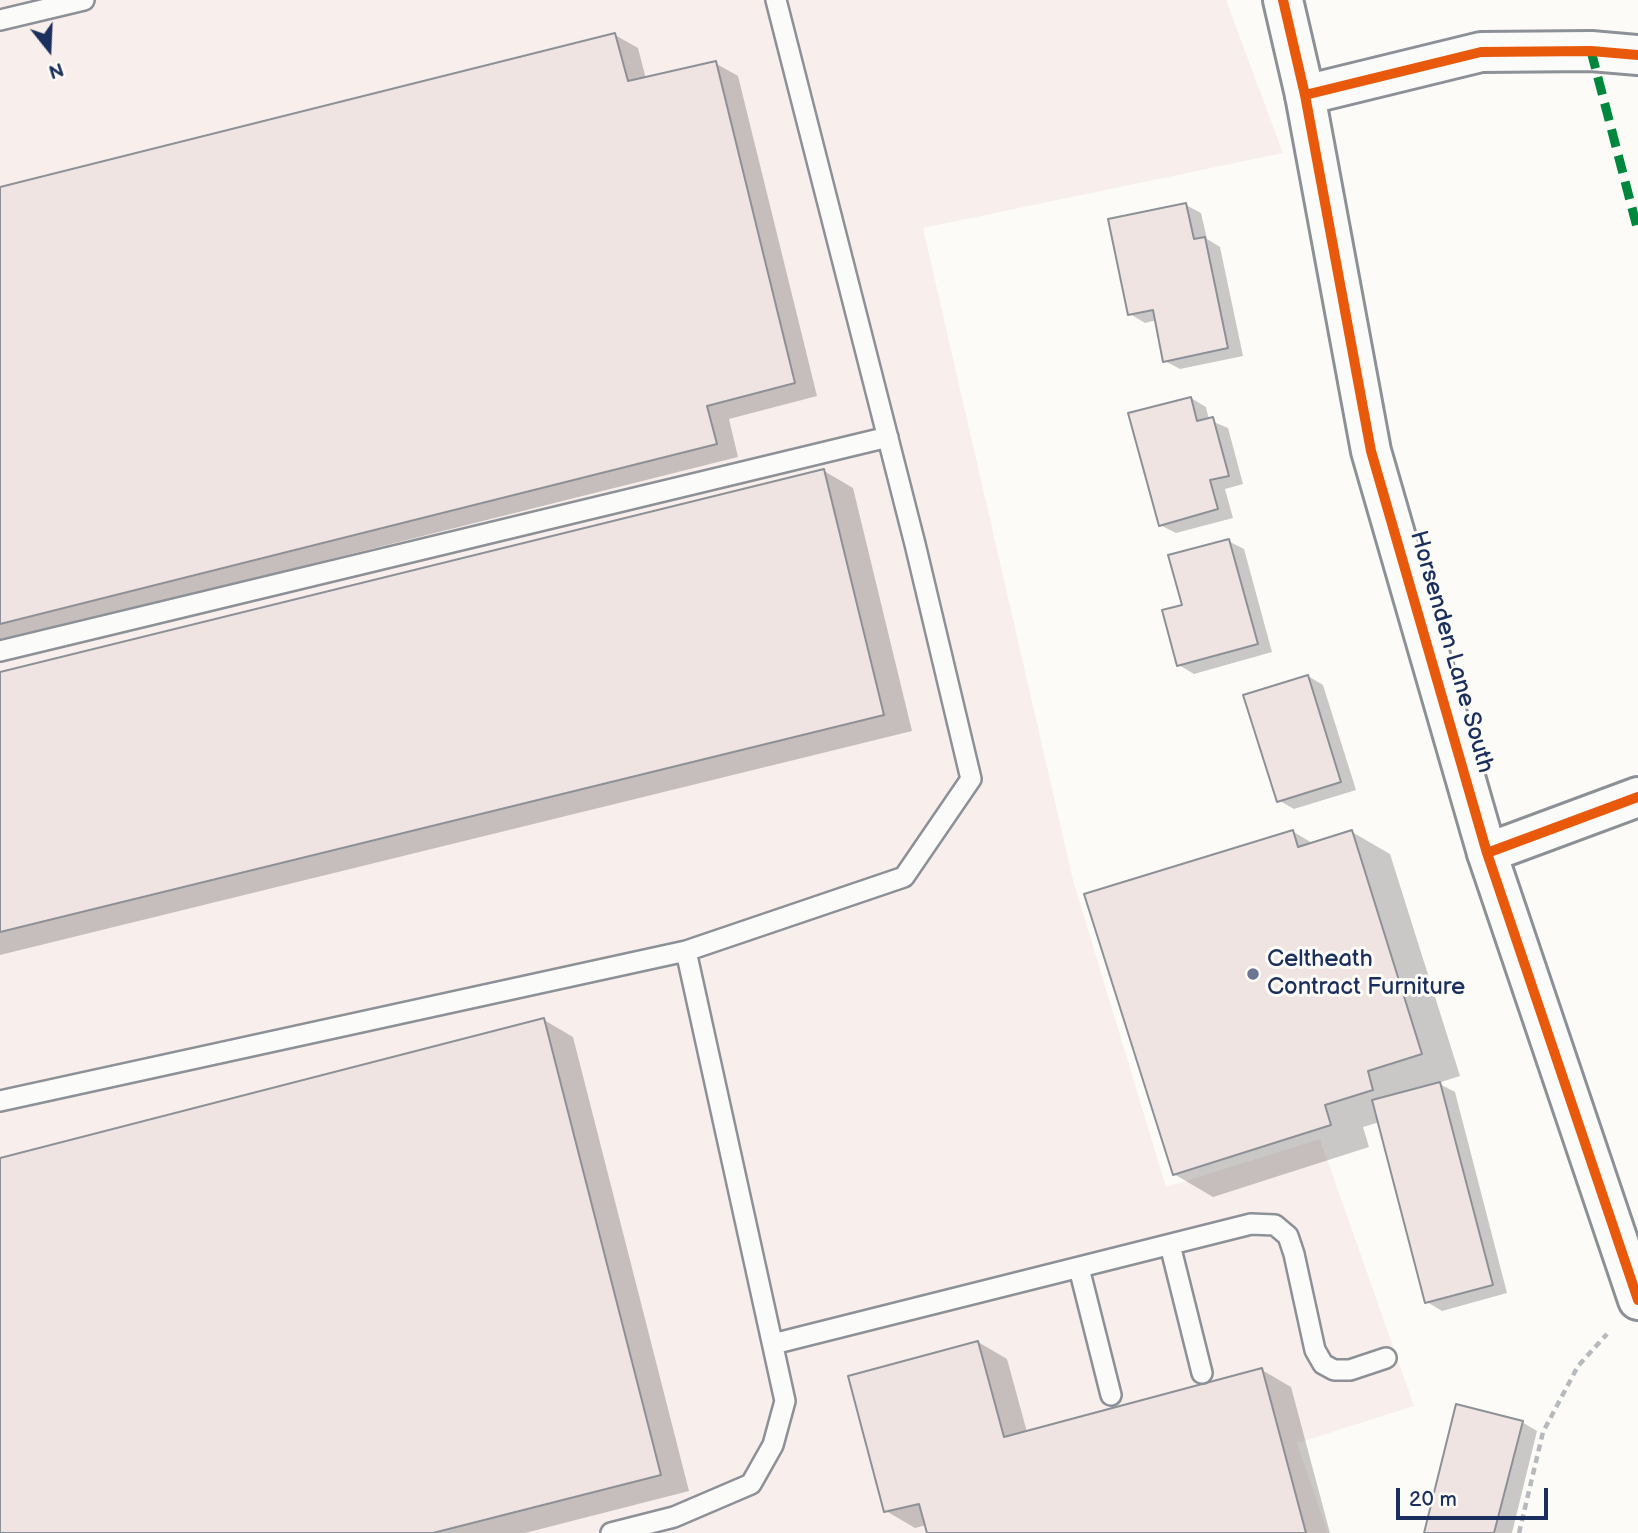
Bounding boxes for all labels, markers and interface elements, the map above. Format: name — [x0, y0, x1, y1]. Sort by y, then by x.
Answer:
north arrow — [14, 14, 84, 84]
text: N — [45, 56, 66, 83]
street label: Horsenden Lane South — [1403, 528, 1499, 776]
place label: Celtheath Contract Furniture — [1267, 946, 1465, 1002]
marker: Celtheath Contract Furniture — [1245, 966, 1261, 982]
scale bar — [1400, 1474, 1552, 1518]
text: 20 m — [1409, 1487, 1457, 1512]

